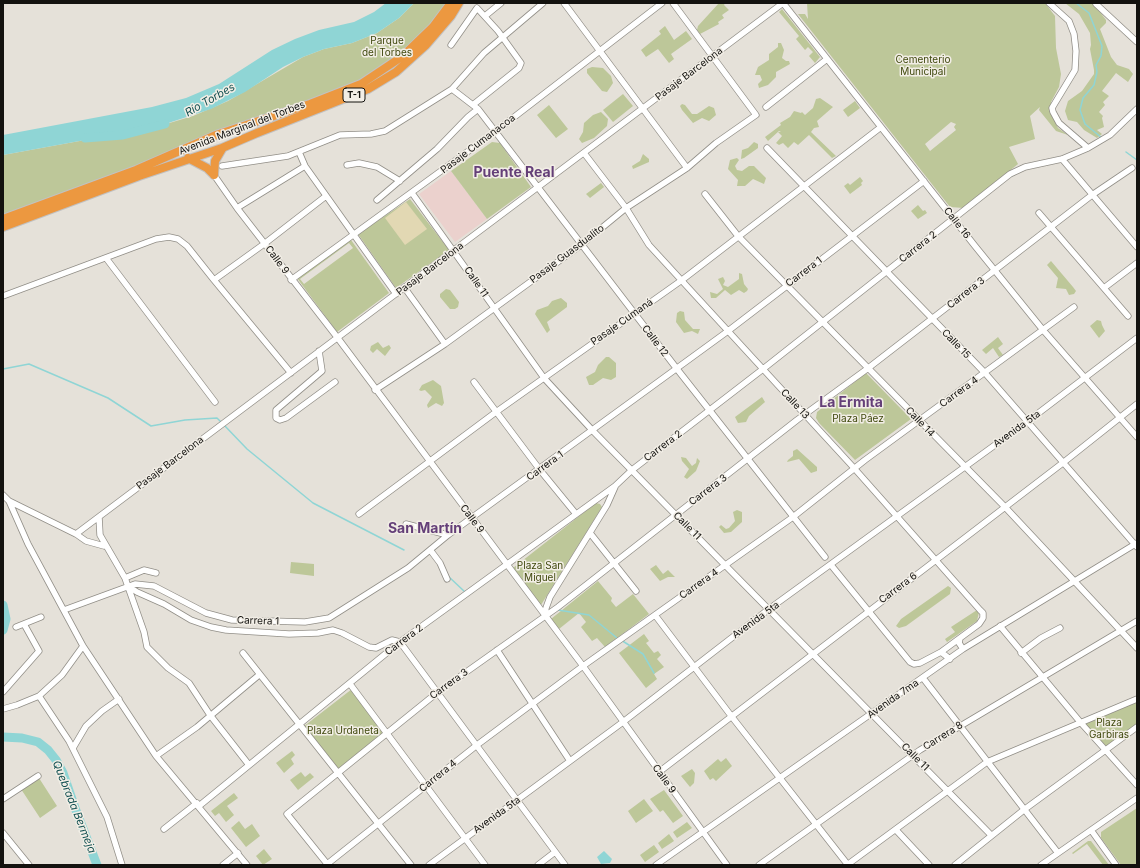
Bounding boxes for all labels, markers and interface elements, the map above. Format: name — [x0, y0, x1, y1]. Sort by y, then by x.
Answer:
park label: Parque del Torbes — [362, 35, 412, 58]
street label: Pasaje Barcelona — [653, 45, 725, 103]
park label: Cementerio Municipal — [896, 54, 950, 78]
water label: Río Torbes — [183, 80, 237, 120]
road number: T-1 — [343, 88, 365, 102]
street label: Avenida Marginal del Torbes — [177, 98, 307, 158]
street label: Pasaje Cumanacoa — [438, 112, 518, 176]
district label: Puente Real — [474, 165, 554, 181]
street label: Calle 16 — [941, 205, 973, 241]
street label: Pasaje Guasdualito — [527, 222, 607, 286]
street label: Carrera 2 — [897, 229, 939, 265]
street label: Pasaje Barcelona — [394, 240, 466, 298]
street label: Calle 9 — [262, 243, 292, 277]
street label: Carrera 1 — [783, 254, 825, 290]
street label: Calle 11 — [461, 264, 491, 300]
street label: Carrera 3 — [945, 275, 987, 311]
street label: Pasaje Cumaná — [589, 296, 655, 348]
street label: Calle 12 — [639, 323, 671, 359]
street label: Calle 15 — [939, 327, 973, 361]
street label: Carrera 4 — [937, 374, 981, 410]
street label: Calle 13 — [778, 387, 812, 421]
district label: La Ermita — [819, 395, 883, 411]
street label: Calle 14 — [903, 405, 937, 439]
street label: Avenida 5ta — [991, 408, 1043, 450]
park label: Plaza Páez — [832, 413, 884, 425]
street label: Carrera 2 — [642, 428, 684, 464]
street label: Pasaje Barcelona — [134, 434, 206, 492]
street label: Carrera 1 — [524, 449, 566, 483]
street label: Carrera 3 — [687, 472, 729, 508]
street label: Calle 9 — [457, 502, 487, 536]
street label: Calle 11 — [671, 510, 703, 542]
district label: San Martín — [388, 521, 462, 537]
park label: Plaza San Miguel — [517, 560, 563, 584]
street label: Carrera 4 — [677, 566, 721, 602]
street label: Carrera 6 — [877, 570, 919, 606]
street label: Avenida 5ta — [730, 599, 782, 641]
street label: Carrera 1 — [237, 614, 279, 628]
street label: Carrera 2 — [383, 622, 425, 658]
street label: Carrera 3 — [427, 666, 471, 702]
street label: Avenida 7ma — [865, 677, 921, 721]
park label: Plaza Garbiras — [1089, 717, 1129, 740]
street label: Carrera 8 — [921, 719, 965, 753]
park label: Plaza Urdaneta — [307, 725, 379, 737]
street label: Calle 11 — [899, 741, 931, 773]
street label: Carrera 4 — [417, 757, 459, 795]
water label: Quebrada Bermeja — [49, 759, 99, 855]
street label: Calle 9 — [650, 762, 678, 796]
street label: Avenida 5ta — [471, 794, 523, 836]

